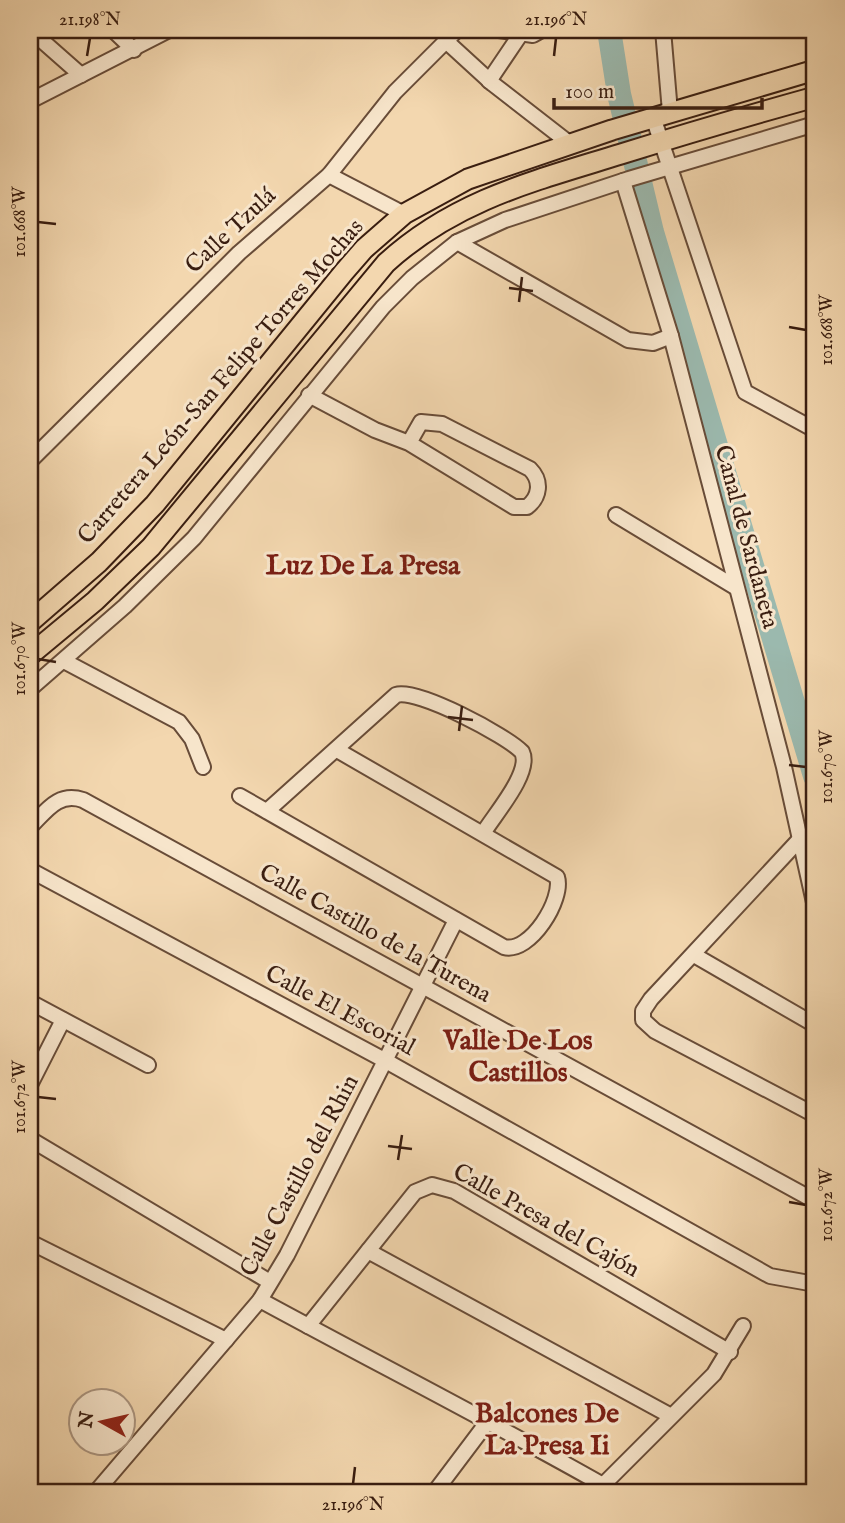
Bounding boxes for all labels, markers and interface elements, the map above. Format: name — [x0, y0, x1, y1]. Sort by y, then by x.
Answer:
text: 21.198°N — [59, 9, 121, 32]
text: 21.196°N — [525, 9, 588, 32]
scale bar — [554, 66, 763, 110]
text: 100 m — [565, 79, 614, 106]
street label: Calle Tzulá — [179, 181, 283, 281]
text: 101.668°W — [9, 186, 32, 258]
street label: Carretera León-San Felipe Torres Mochas — [71, 213, 371, 551]
text: 101.668°W — [816, 294, 839, 366]
street label: Canal de Sardaneta — [707, 442, 786, 633]
district label: Luz De La Presa — [266, 549, 461, 584]
text: 101.670°W — [9, 621, 32, 696]
text: 101.670°W — [816, 729, 839, 804]
street label: Calle Castillo de la Turena — [253, 857, 497, 1011]
street label: Calle El Escorial — [260, 958, 421, 1064]
district label: Valle De Los Castillos — [442, 1024, 593, 1091]
text: 101.672°W — [9, 1060, 32, 1134]
street label: Calle Castillo del Rhin — [234, 1069, 366, 1282]
street label: Calle Presa del Cajón — [447, 1157, 645, 1285]
text: 101.672°W — [816, 1168, 839, 1242]
north arrow — [66, 1386, 136, 1456]
district label: Balcones De La Presa Ii — [475, 1397, 619, 1464]
text: N — [74, 1410, 100, 1431]
text: 21.196°N — [322, 1494, 385, 1517]

